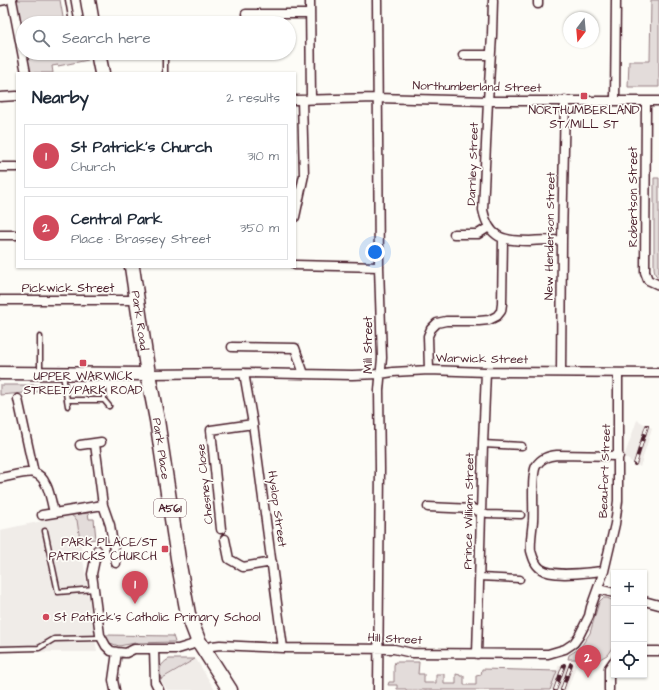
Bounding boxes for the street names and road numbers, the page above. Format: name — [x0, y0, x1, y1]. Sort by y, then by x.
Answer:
street label: Northumberland Street — [412, 77, 542, 97]
street label: Darnley Street — [463, 122, 484, 206]
street label: Robertson Street — [625, 147, 642, 247]
street label: New Henderson Street — [540, 172, 560, 300]
street label: Pickwick Street — [22, 280, 115, 297]
street label: Park Road — [127, 289, 153, 351]
street label: Mill Street — [360, 316, 377, 374]
street label: Warwick Street — [436, 350, 528, 368]
street label: Park Place — [148, 417, 174, 481]
street label: Beaufort Street — [595, 423, 615, 518]
street label: Chesney Close — [192, 442, 219, 525]
street label: Prince William Street — [459, 452, 479, 570]
street label: Hyslop Street — [262, 470, 291, 549]
road number: A561 — [154, 499, 186, 517]
street label: Hill Street — [367, 629, 423, 649]

